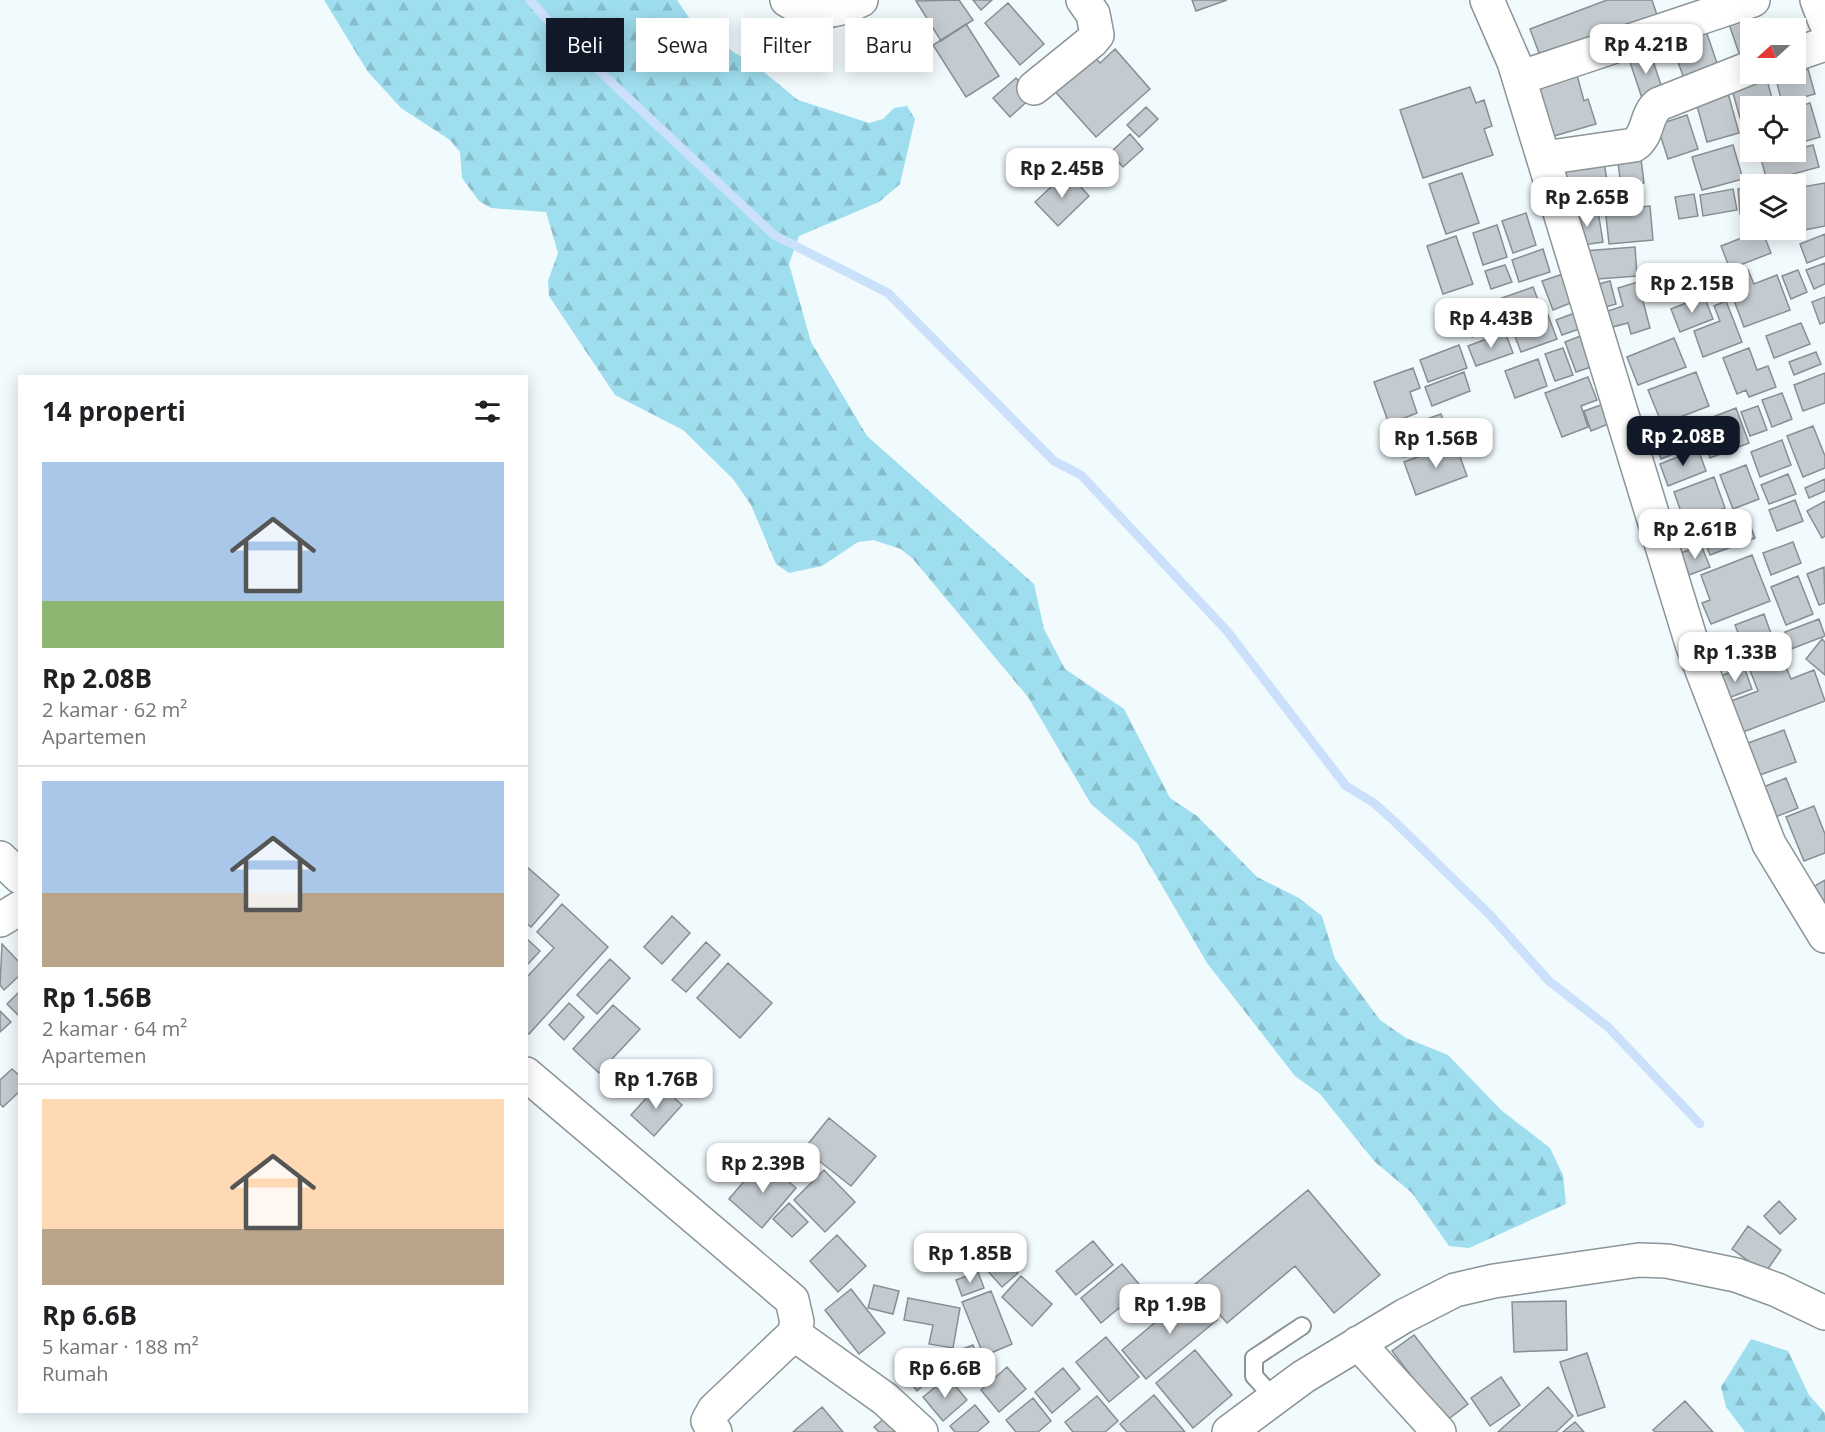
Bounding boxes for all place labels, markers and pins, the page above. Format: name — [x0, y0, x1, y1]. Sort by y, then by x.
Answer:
pin: Rp 4.21B — [1584, 24, 1708, 75]
pin: Rp 2.45B — [1000, 148, 1124, 199]
pin: Rp 2.65B — [1525, 177, 1649, 228]
pin: Rp 2.15B — [1630, 263, 1754, 314]
pin: Rp 4.43B — [1429, 298, 1553, 349]
pin: Rp 2.08B — [1621, 416, 1745, 467]
pin: Rp 1.56B — [1374, 418, 1498, 469]
pin: Rp 2.61B — [1633, 509, 1757, 560]
pin: Rp 1.33B — [1673, 632, 1797, 683]
pin: Rp 1.76B — [594, 1059, 718, 1110]
pin: Rp 2.39B — [701, 1143, 825, 1194]
pin: Rp 1.85B — [908, 1233, 1032, 1284]
pin: Rp 1.9B — [1115, 1284, 1225, 1335]
pin: Rp 6.6B — [890, 1348, 1000, 1399]

